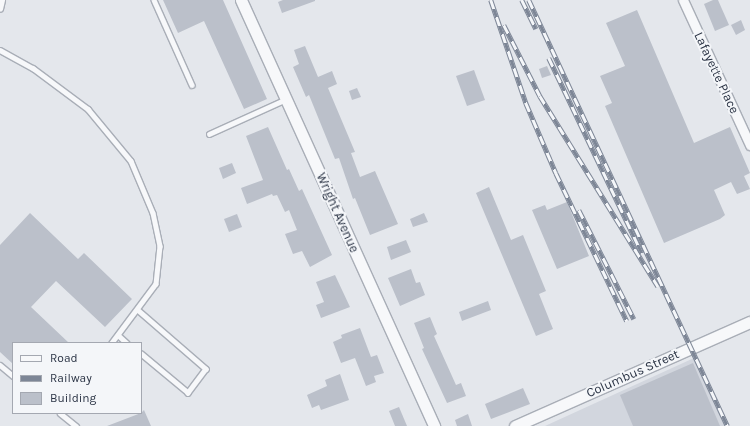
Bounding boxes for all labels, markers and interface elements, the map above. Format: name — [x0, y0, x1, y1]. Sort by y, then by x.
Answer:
street label: Lafayette Place — [690, 30, 742, 116]
street label: Wright Avenue — [312, 171, 362, 255]
legend — [12, 342, 142, 414]
street label: Columbus Street — [584, 347, 682, 401]
text: Road — [50, 351, 78, 365]
text: Railway — [50, 371, 92, 385]
text: Building — [50, 391, 96, 405]

